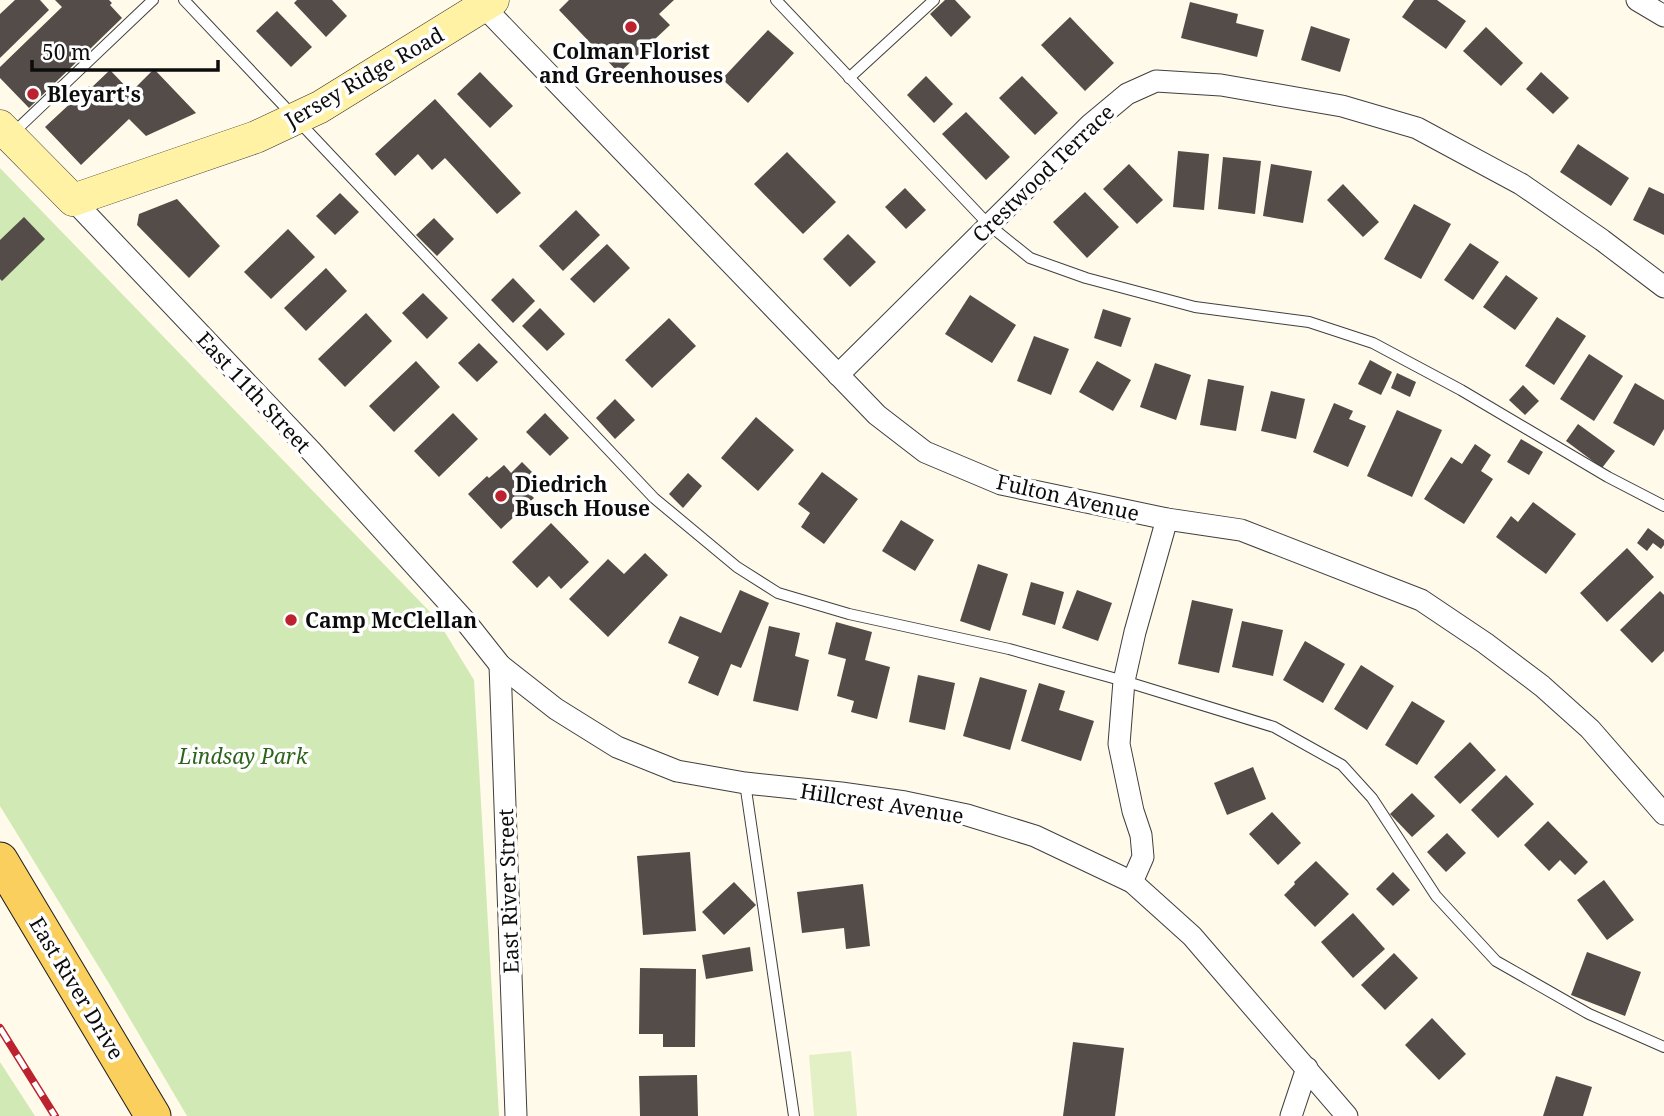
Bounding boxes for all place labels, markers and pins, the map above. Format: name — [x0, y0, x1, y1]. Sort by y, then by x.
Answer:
marker: Colman Florist and Greenhouses — [623, 19, 639, 35]
place label: Colman Florist and Greenhouses — [539, 37, 723, 89]
place label: Bleyart's — [47, 80, 141, 108]
marker: Bleyart's — [25, 86, 41, 102]
place label: Diedrich Busch House — [515, 470, 650, 522]
marker: Diedrich Busch House — [493, 488, 509, 504]
place label: Camp McClellan — [305, 606, 477, 634]
marker: Camp McClellan — [283, 612, 299, 628]

